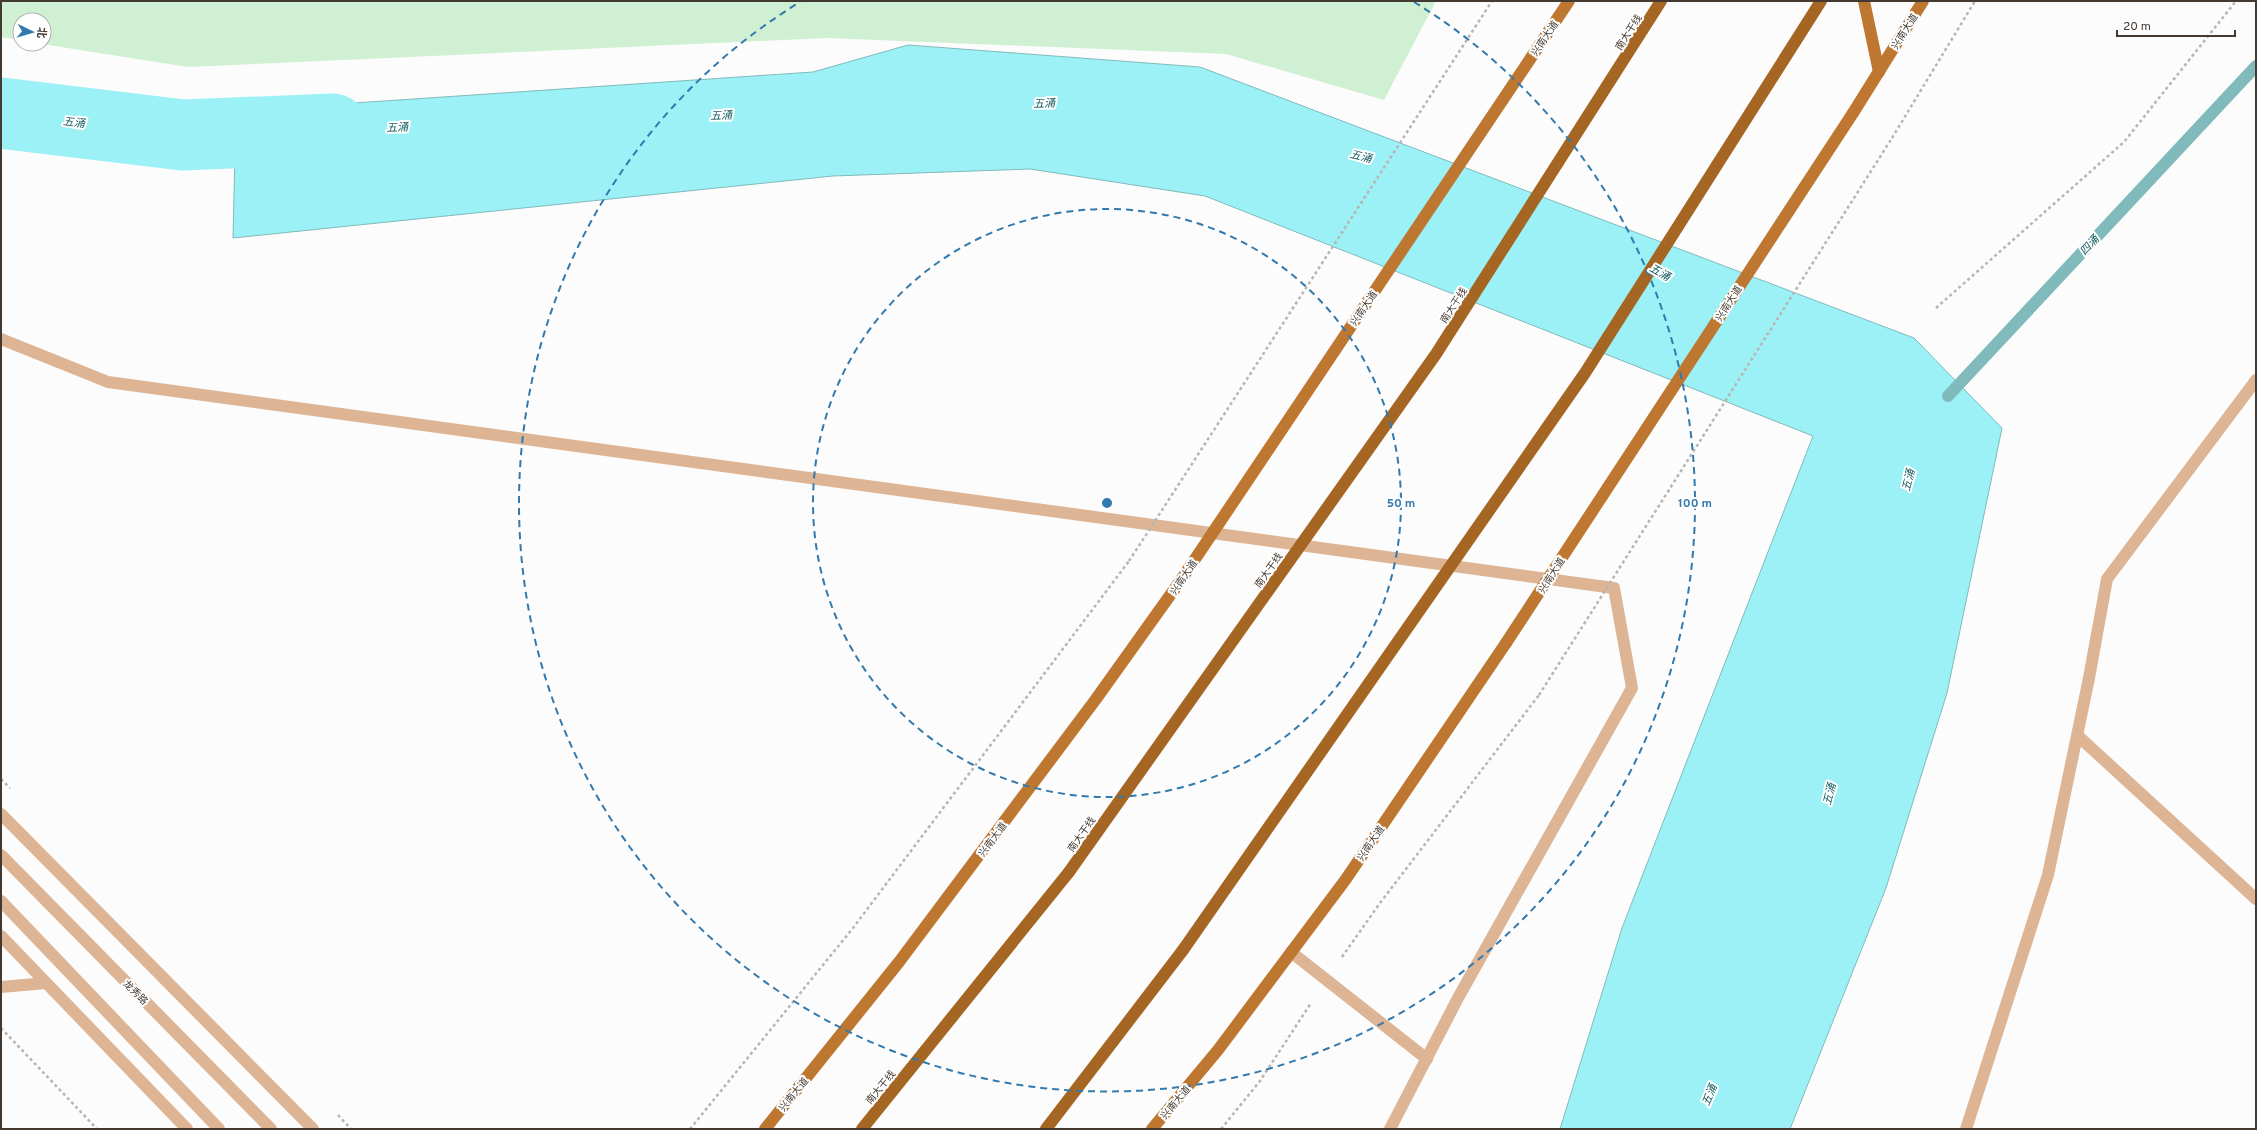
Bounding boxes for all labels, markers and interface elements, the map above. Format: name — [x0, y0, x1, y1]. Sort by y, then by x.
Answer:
street label: 兴南大道 — [1889, 11, 1921, 52]
north arrow — [12, 12, 52, 52]
street label: 南大干线 — [1613, 12, 1645, 53]
scale bar — [2117, 12, 2235, 38]
street label: 兴南大道 — [1529, 19, 1562, 59]
text: 20 m — [2123, 19, 2151, 35]
text: 北 — [34, 27, 48, 39]
water label: 五涌 — [1033, 97, 1057, 111]
water label: 五涌 — [710, 109, 734, 123]
water label: 五涌 — [62, 115, 88, 132]
water label: 五涌 — [386, 121, 410, 135]
water label: 五涌 — [1348, 148, 1375, 167]
water label: 四涌 — [2077, 231, 2104, 259]
water label: 五涌 — [1646, 261, 1674, 285]
street label: 兴南大道 — [1713, 284, 1746, 324]
street label: 南大干线 — [1438, 286, 1471, 326]
street label: 兴南大道 — [1348, 289, 1381, 329]
water label: 五涌 — [1900, 466, 1919, 493]
centre of rings — [1100, 496, 1114, 510]
text: 50 m — [1387, 496, 1415, 512]
text: 100 m — [1678, 496, 1712, 512]
street label: 南大干线 — [1252, 551, 1286, 591]
street label: 兴南大道 — [1536, 556, 1569, 596]
street label: 兴南大道 — [1168, 558, 1201, 598]
water label: 五涌 — [1821, 780, 1840, 807]
street label: 南大干线 — [1065, 815, 1099, 855]
street label: 兴南大道 — [976, 820, 1010, 860]
street label: 兴南大道 — [1355, 824, 1388, 864]
street label: 龙秀路 — [120, 978, 150, 1008]
street label: 南大干线 — [864, 1068, 899, 1108]
street label: 兴南大道 — [777, 1075, 812, 1115]
water label: 五涌 — [1699, 1081, 1721, 1108]
street label: 兴南大道 — [1158, 1083, 1194, 1122]

